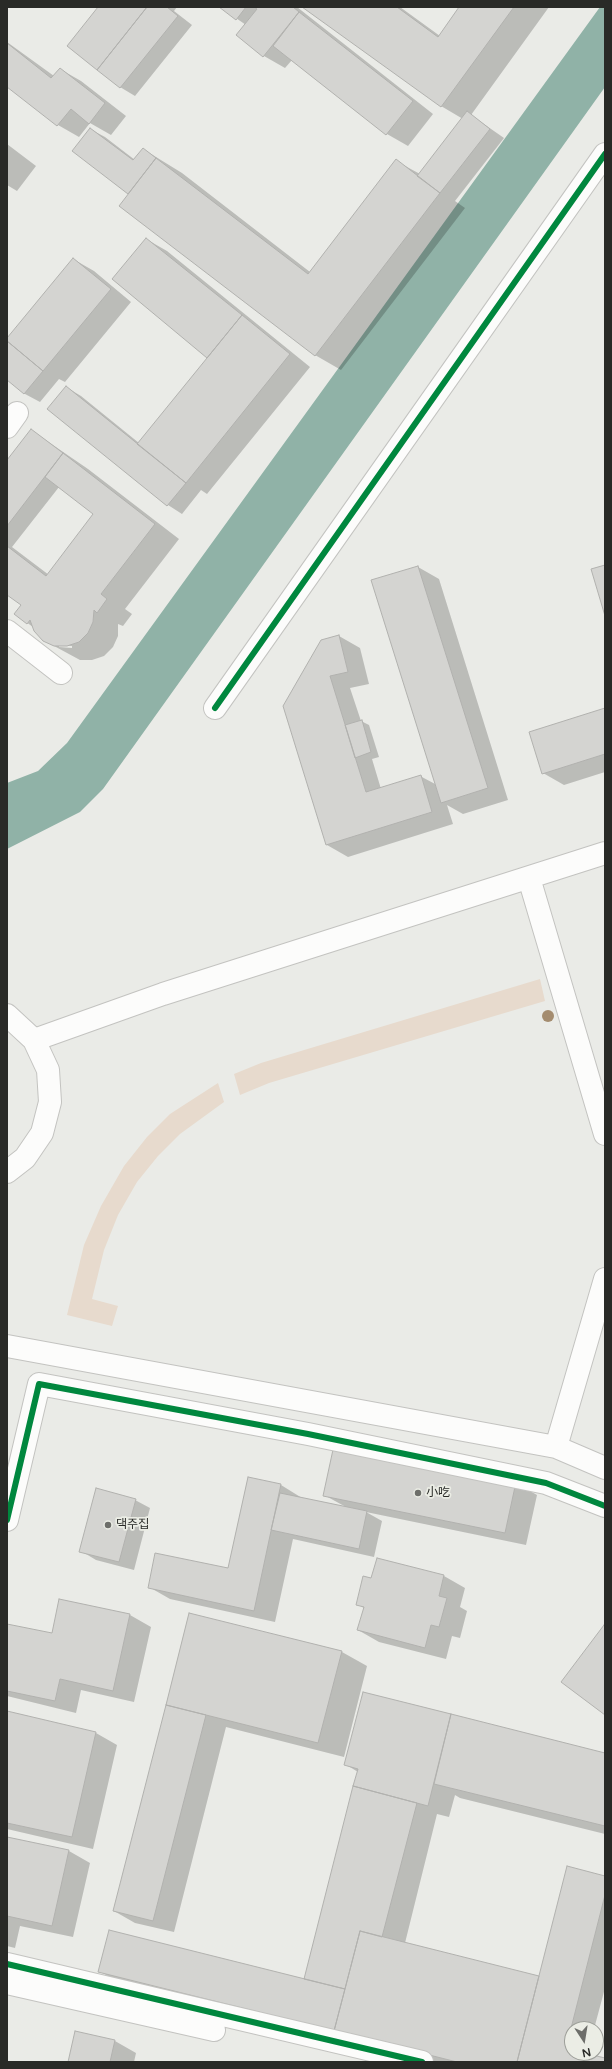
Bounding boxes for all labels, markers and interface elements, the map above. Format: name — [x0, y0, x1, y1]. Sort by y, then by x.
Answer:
place label: 小吃 — [426, 1486, 450, 1500]
marker: 小吃 — [413, 1488, 423, 1498]
place label: 댁주집 — [116, 1518, 149, 1532]
marker: 댁주집 — [103, 1520, 113, 1530]
north arrow — [564, 2021, 604, 2061]
text: N — [581, 2045, 592, 2060]

